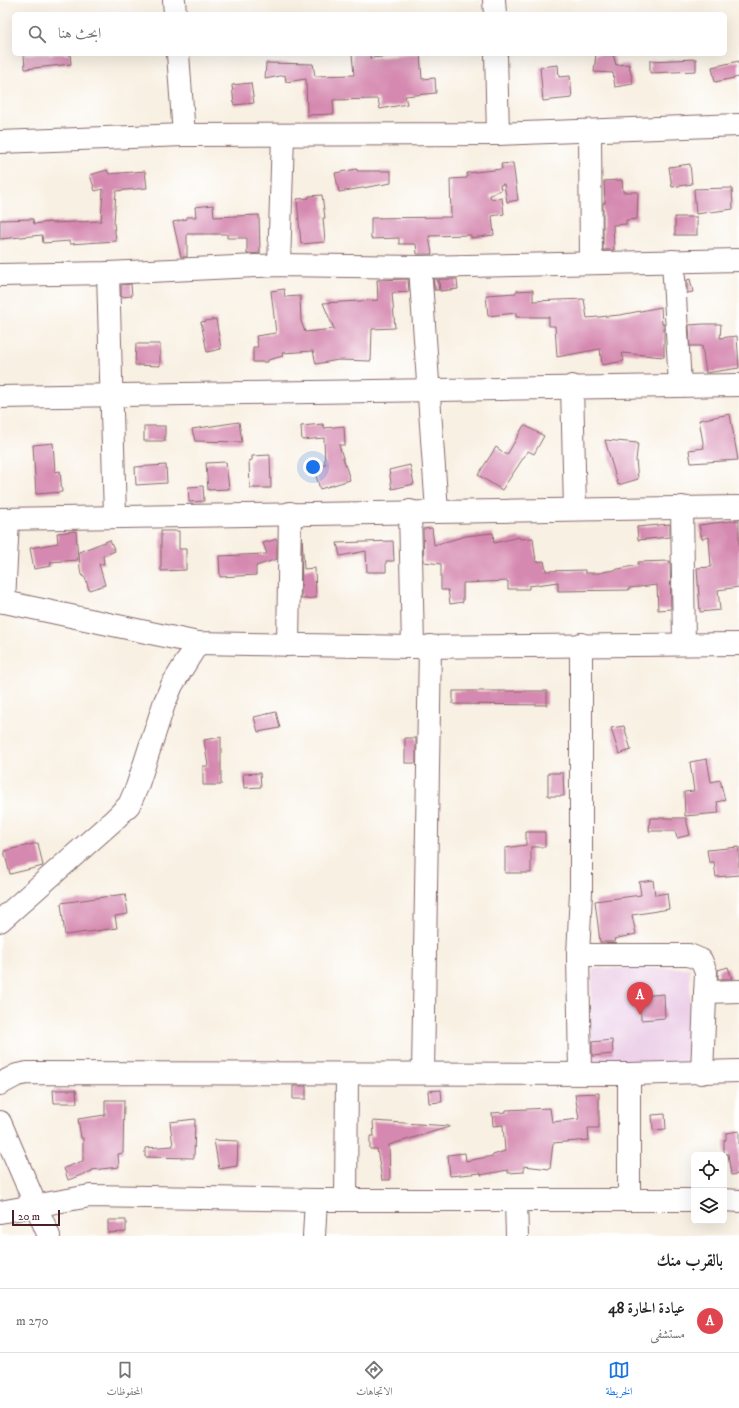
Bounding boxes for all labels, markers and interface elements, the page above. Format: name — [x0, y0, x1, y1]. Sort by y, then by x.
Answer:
search box — [12, 12, 727, 56]
icon: search — [26, 23, 48, 45]
text: ابحث هنا — [58, 24, 101, 43]
your location — [303, 457, 323, 477]
pin: A — [627, 982, 653, 1015]
map controls — [691, 1152, 727, 1224]
button: locate — [691, 1152, 727, 1188]
button: layers — [691, 1188, 727, 1224]
scale bar — [12, 1208, 60, 1227]
text: 20 m — [18, 1210, 40, 1224]
text: بالقرب منك — [657, 1250, 723, 1272]
text: عيادة الحارة 48 — [608, 1299, 685, 1318]
text: 270 m — [16, 1313, 49, 1329]
text: A — [706, 1313, 714, 1329]
text: مستشفى — [650, 1326, 685, 1342]
tab: المحفوظات — [107, 1359, 143, 1402]
tab: الاتجاهات — [356, 1359, 393, 1402]
tab: الخريطة — [606, 1359, 632, 1402]

